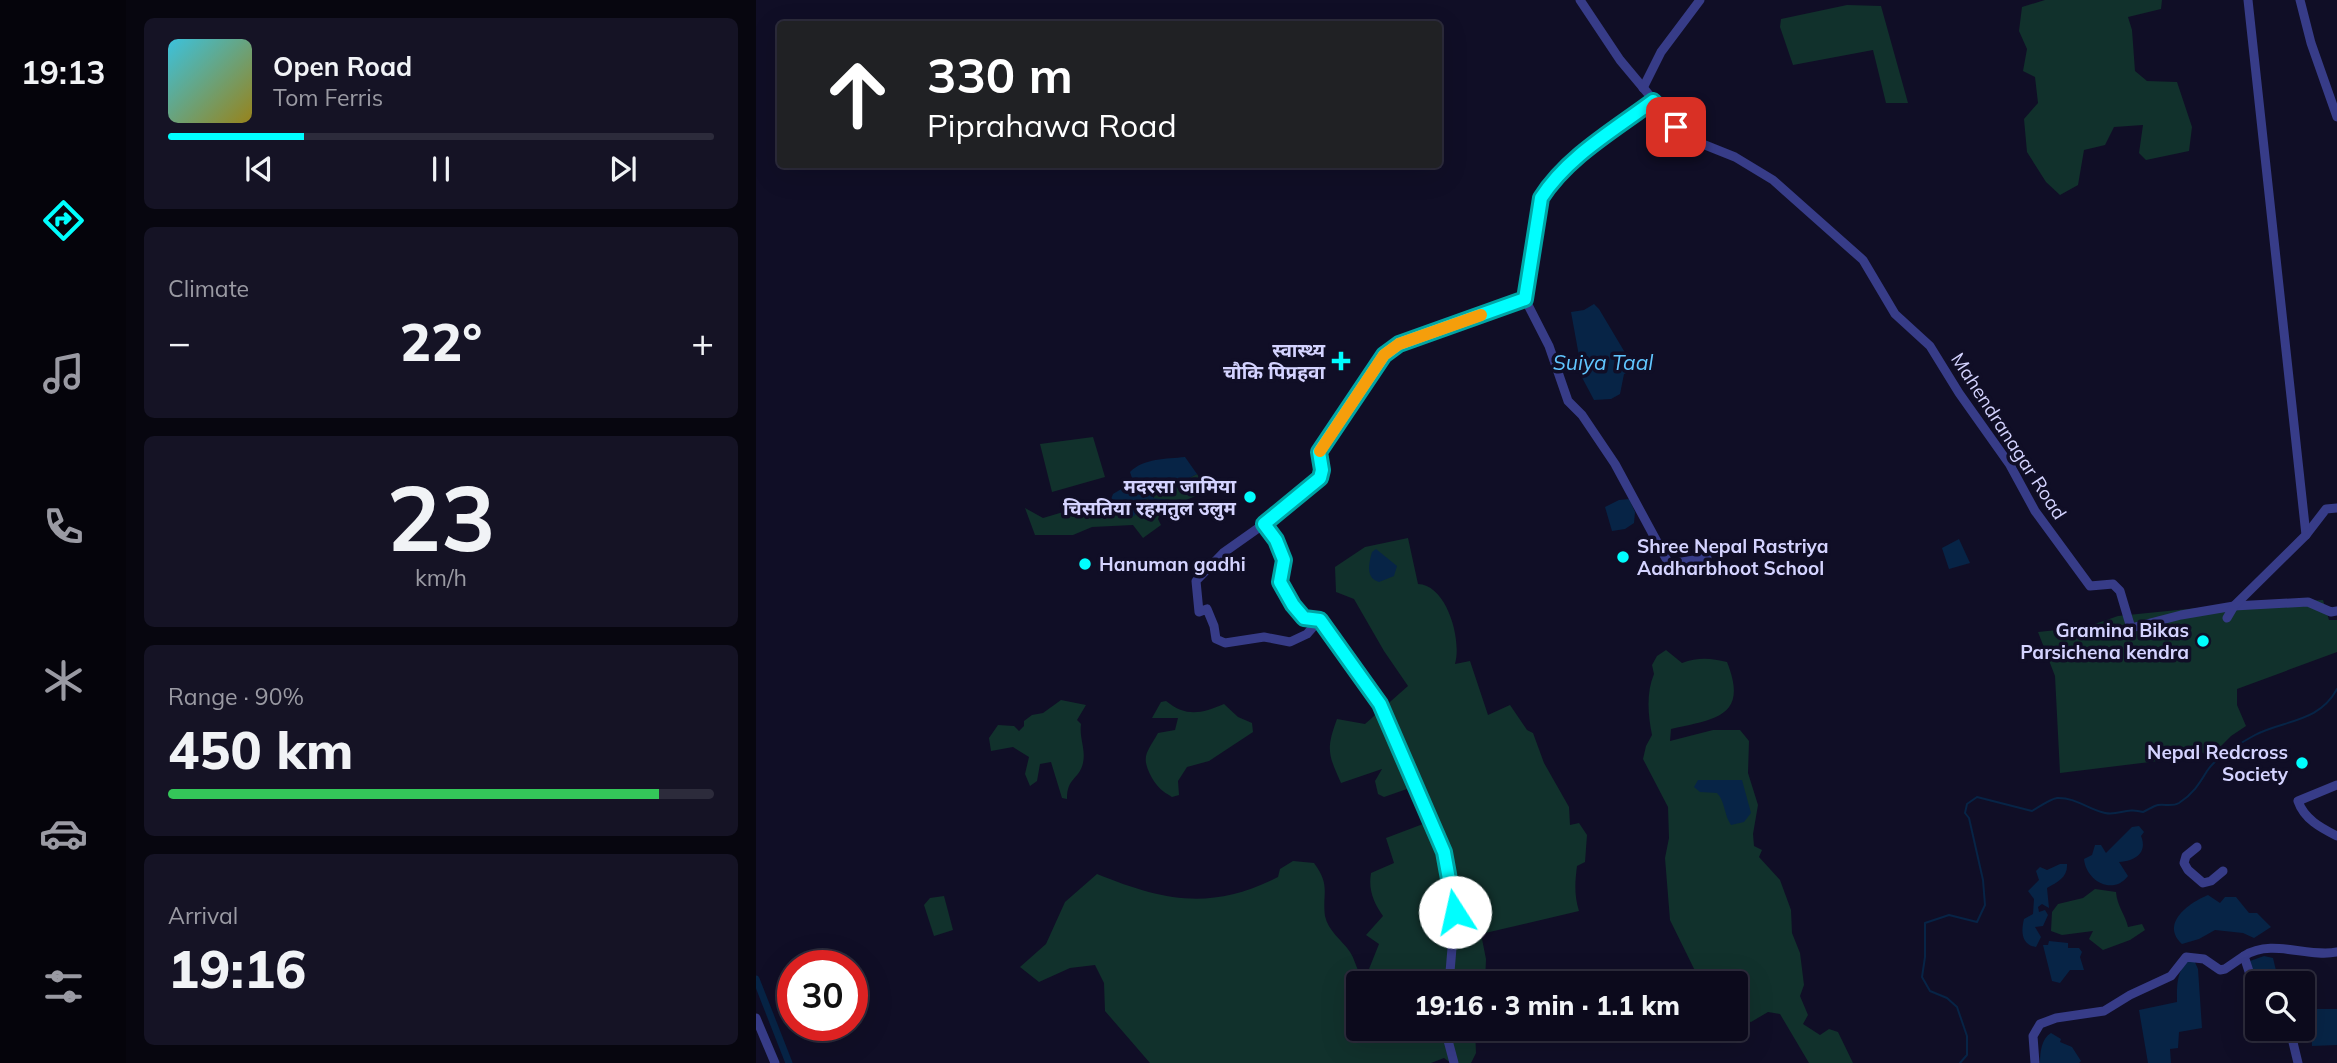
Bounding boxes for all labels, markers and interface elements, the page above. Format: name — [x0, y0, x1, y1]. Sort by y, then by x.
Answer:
text: 330 m — [927, 44, 1073, 105]
icon: ahead — [812, 49, 903, 140]
text: Open Road — [273, 50, 412, 83]
text: 19:13 — [21, 52, 105, 92]
text: Tom Ferris — [273, 83, 383, 112]
pin — [1646, 97, 1706, 157]
text: Piprahawa Road — [927, 105, 1177, 145]
icon: arrive — [1657, 108, 1695, 146]
icon: previous — [240, 150, 278, 188]
icon: pause — [422, 150, 460, 188]
icon: next — [604, 150, 642, 188]
icon: directions — [39, 196, 88, 245]
text: Climate — [168, 274, 249, 303]
text: 22° — [400, 309, 482, 374]
text: − — [168, 318, 191, 366]
text: + — [691, 318, 714, 366]
place label: स्वास्थ्य चाैकि पिप्रहवा — [1223, 338, 1326, 384]
street label: Mahendranagar Road — [1946, 348, 2072, 524]
icon: music — [39, 349, 88, 398]
water label: Suiya Taal — [1553, 349, 1653, 375]
marker: स्वास्थ्य चाैकि पिप्रहवा — [1331, 351, 1351, 371]
text: 23 — [386, 460, 496, 574]
place label: मदरसा जामिया चिसतिया रहमतुल उलुम — [1063, 474, 1237, 521]
marker: मदरसा जामिया चिसतिया रहमतुल उलुम — [1242, 489, 1258, 505]
icon: phone — [39, 502, 88, 551]
place label: Shree Nepal Rastriya Aadharbhoot School — [1637, 534, 1829, 580]
marker: Shree Nepal Rastriya Aadharbhoot School — [1615, 549, 1631, 565]
place label: Hanuman gadhi — [1099, 552, 1246, 576]
marker: Hanuman gadhi — [1077, 556, 1093, 572]
text: km/h — [415, 563, 467, 592]
place label: Gramina Bikas Parsichena kendra — [2020, 618, 2189, 664]
marker: Gramina Bikas Parsichena kendra — [2195, 633, 2211, 649]
icon: climate — [39, 656, 88, 705]
text: Range · 90% — [168, 682, 304, 711]
text: 450 km — [168, 717, 353, 782]
place label: Nepal Redcross Society — [2147, 740, 2289, 786]
marker: Nepal Redcross Society — [2294, 755, 2310, 771]
icon: car — [39, 809, 88, 858]
position arrow — [1418, 875, 1492, 949]
text: Arrival — [168, 901, 238, 930]
text: 19:16 — [168, 936, 306, 1001]
speed limit sign: 30 — [777, 950, 868, 1041]
icon: filters — [39, 962, 88, 1011]
map controls — [2245, 971, 2315, 1041]
button: search — [2245, 971, 2315, 1041]
text: 19:16 · 3 min · 1.1 km — [1414, 989, 1680, 1022]

